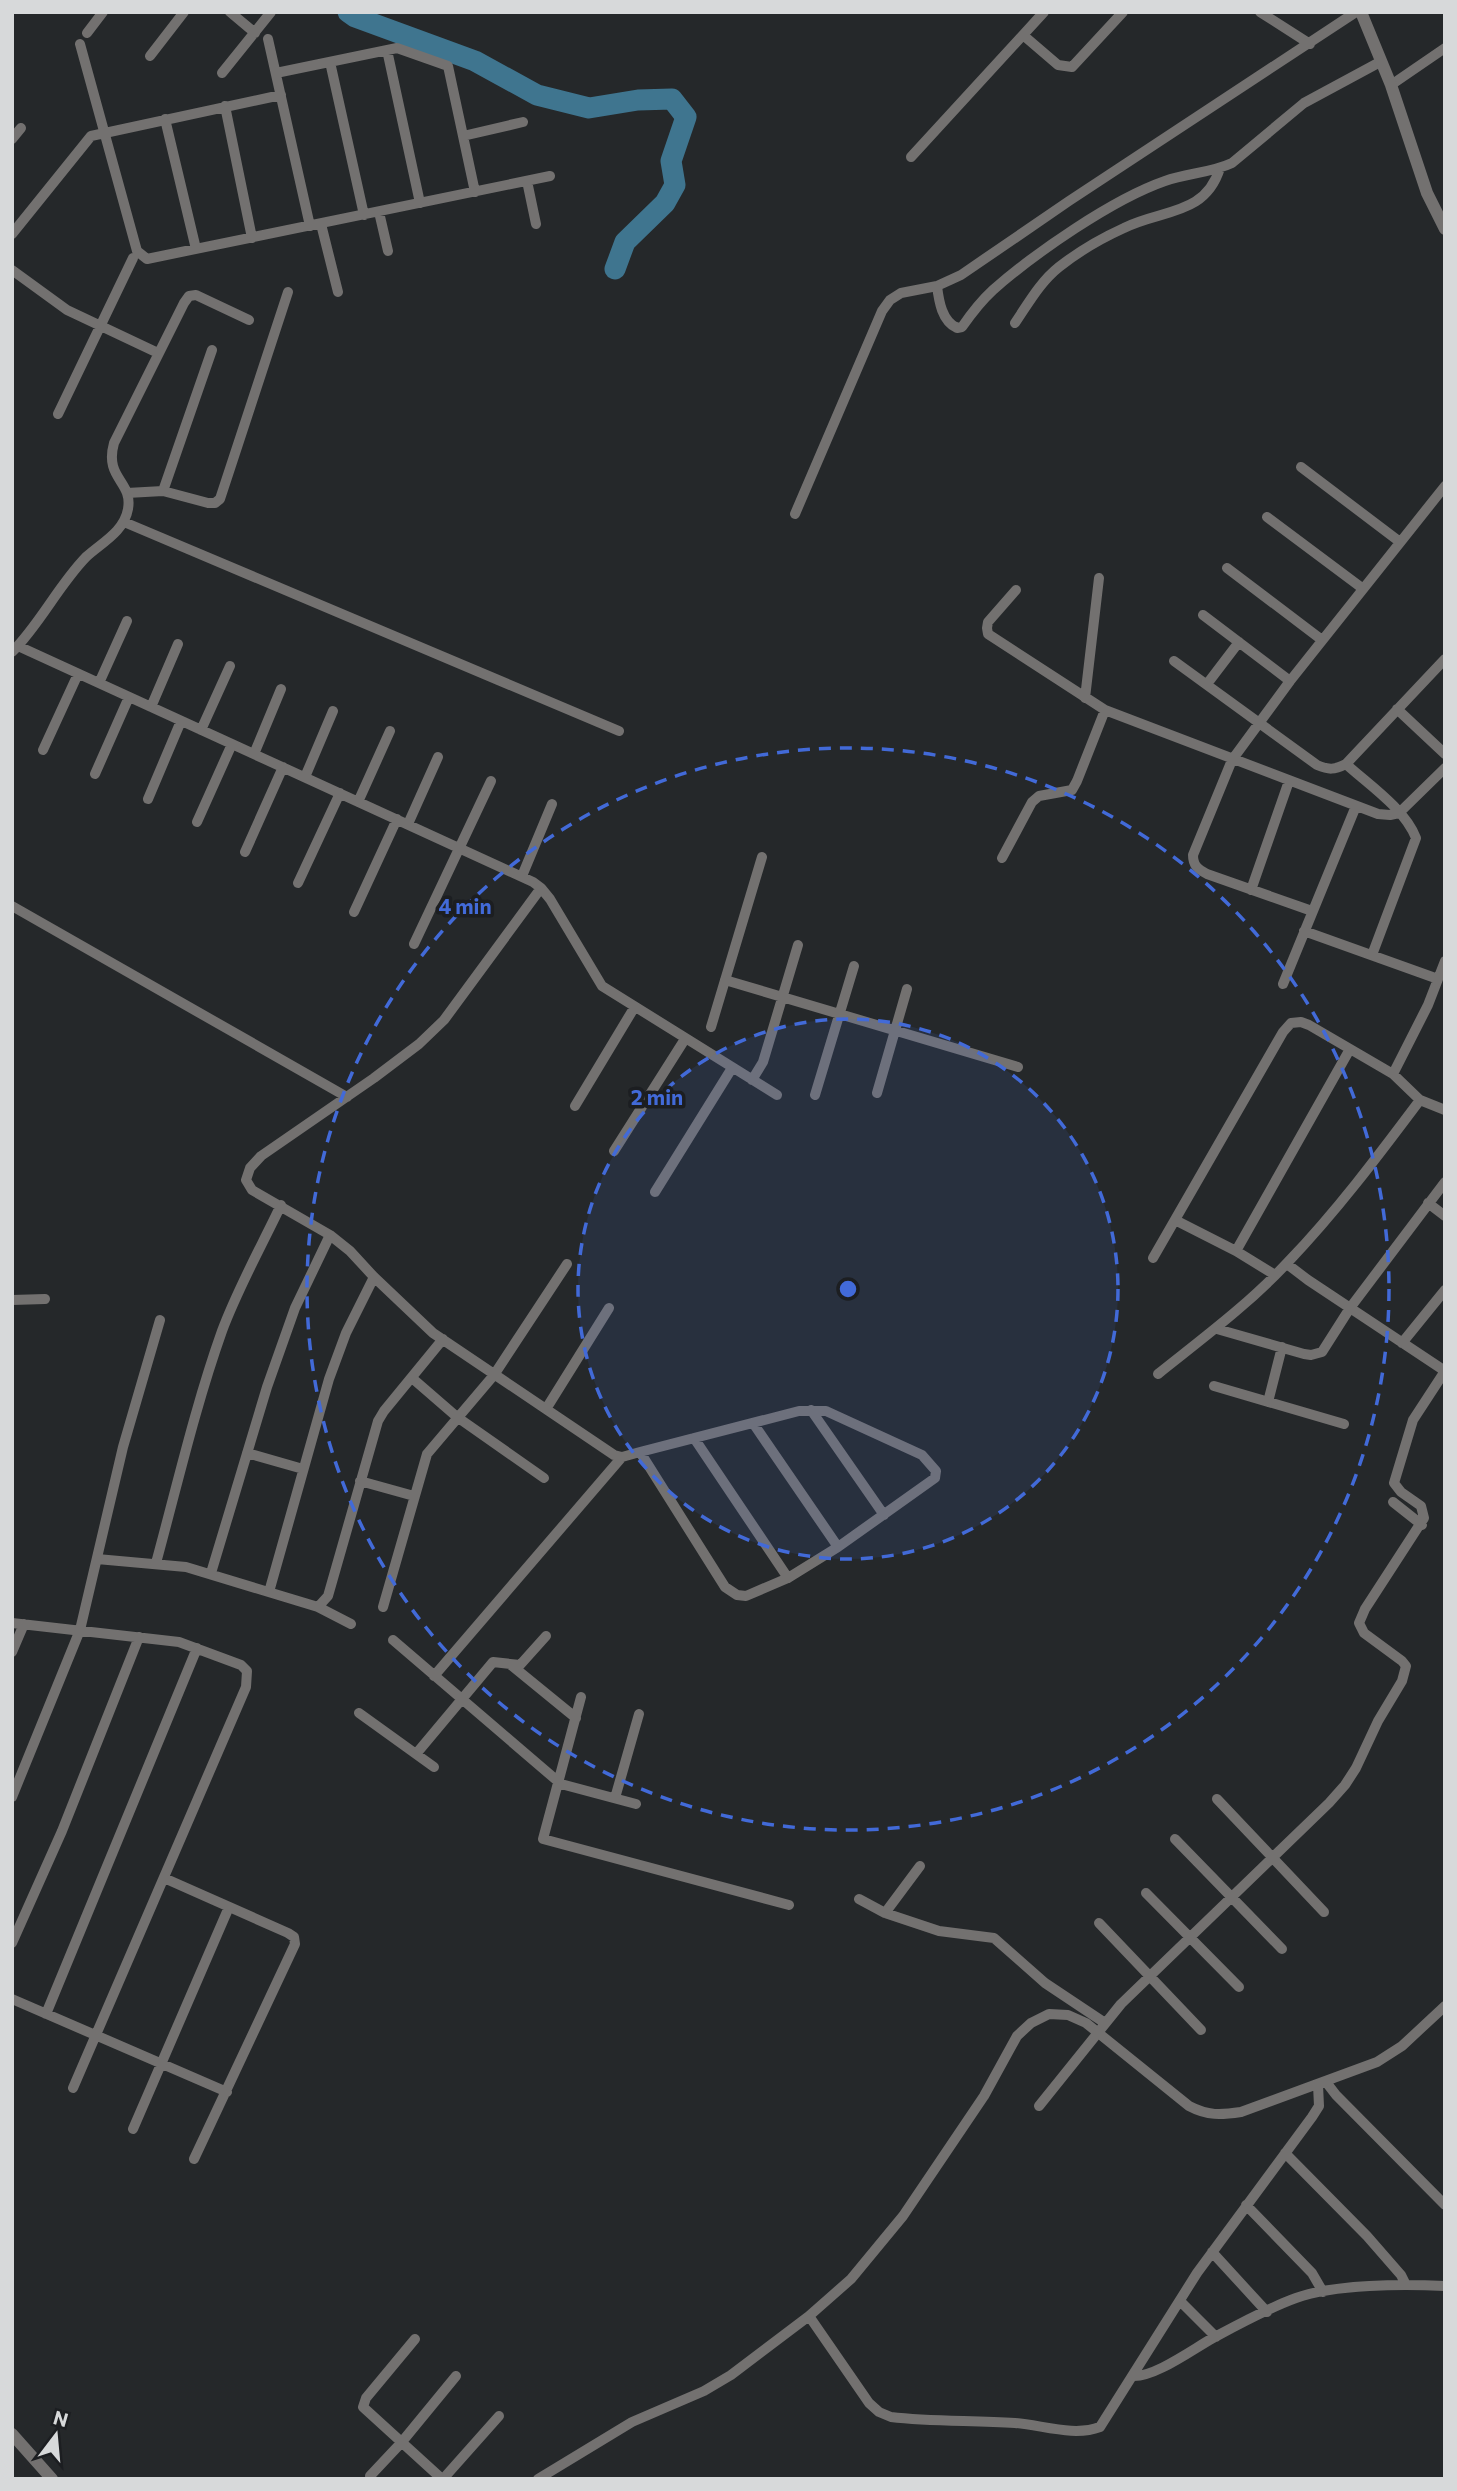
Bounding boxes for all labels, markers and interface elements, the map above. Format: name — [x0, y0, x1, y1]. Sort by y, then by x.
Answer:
text: 4 min — [438, 893, 492, 918]
text: 2 min — [631, 1084, 683, 1109]
centre of rings — [836, 1277, 860, 1301]
north arrow — [21, 2400, 91, 2470]
text: N — [51, 2405, 71, 2431]

